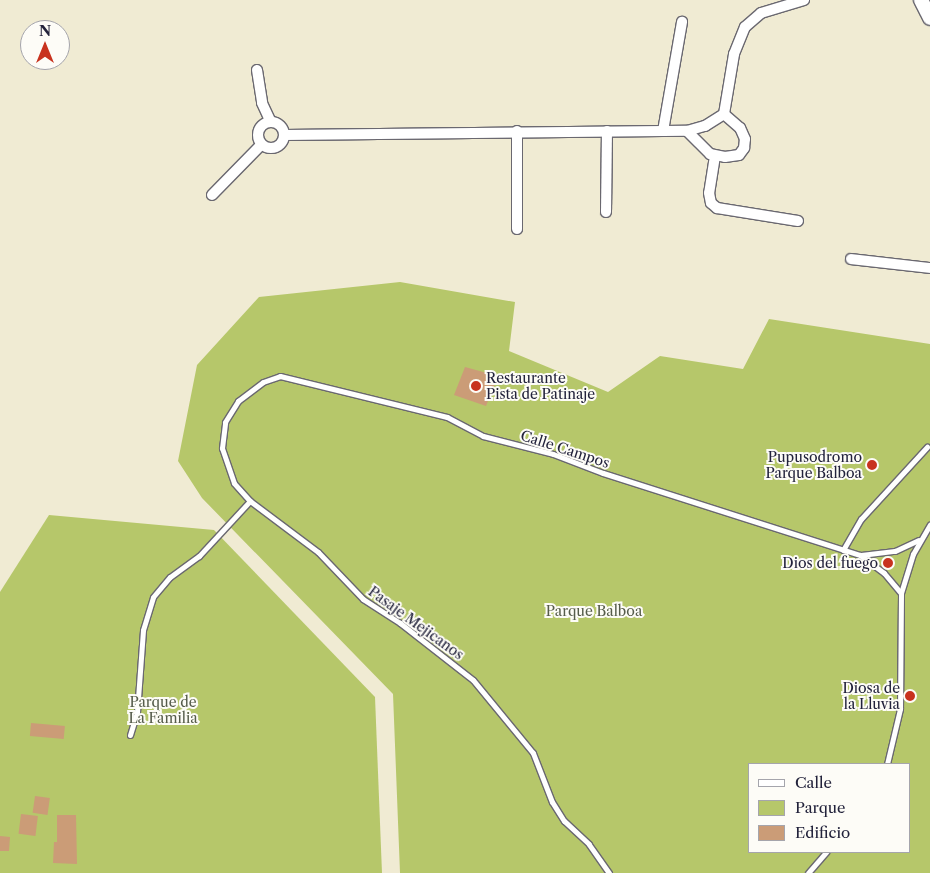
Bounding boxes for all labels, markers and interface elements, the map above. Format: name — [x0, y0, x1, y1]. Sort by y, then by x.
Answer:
north arrow — [20, 20, 70, 70]
text: N — [39, 22, 51, 40]
place label: Restaurante Pista de Patinaje — [486, 370, 595, 402]
marker: Restaurante Pista de Patinaje — [470, 380, 482, 392]
street label: Calle Campos — [518, 427, 612, 471]
place label: Pupusodromo Parque Balboa — [765, 449, 862, 482]
marker: Pupusodromo Parque Balboa — [866, 459, 878, 471]
place label: Dios del fuego — [782, 555, 878, 571]
marker: Dios del fuego — [882, 557, 894, 569]
street label: Pasaje Mejicanos — [365, 583, 467, 663]
park label: Parque Balboa — [546, 603, 642, 619]
place label: Diosa de la Lluvia — [842, 680, 900, 712]
marker: Diosa de la Lluvia — [904, 690, 916, 702]
park label: Parque de La Familia — [128, 694, 198, 726]
legend — [748, 763, 910, 853]
text: Calle — [795, 773, 832, 792]
text: Parque — [795, 798, 845, 817]
text: Edificio — [795, 823, 850, 842]

